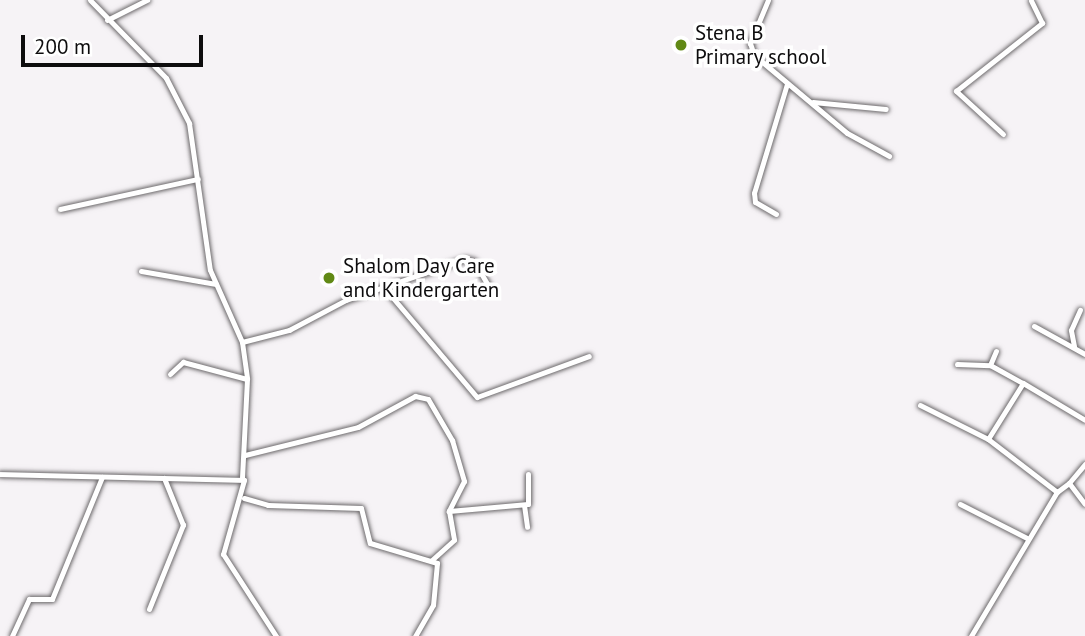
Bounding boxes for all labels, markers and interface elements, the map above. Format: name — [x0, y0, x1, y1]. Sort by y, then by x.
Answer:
place label: Stena B Primary school — [695, 20, 827, 70]
scale bar — [24, 21, 206, 65]
text: 200 m — [34, 33, 91, 60]
marker: Stena B Primary school — [673, 37, 689, 53]
place label: Shalom Day Care and Kindergarten — [343, 253, 499, 303]
marker: Shalom Day Care and Kindergarten — [321, 270, 337, 286]

